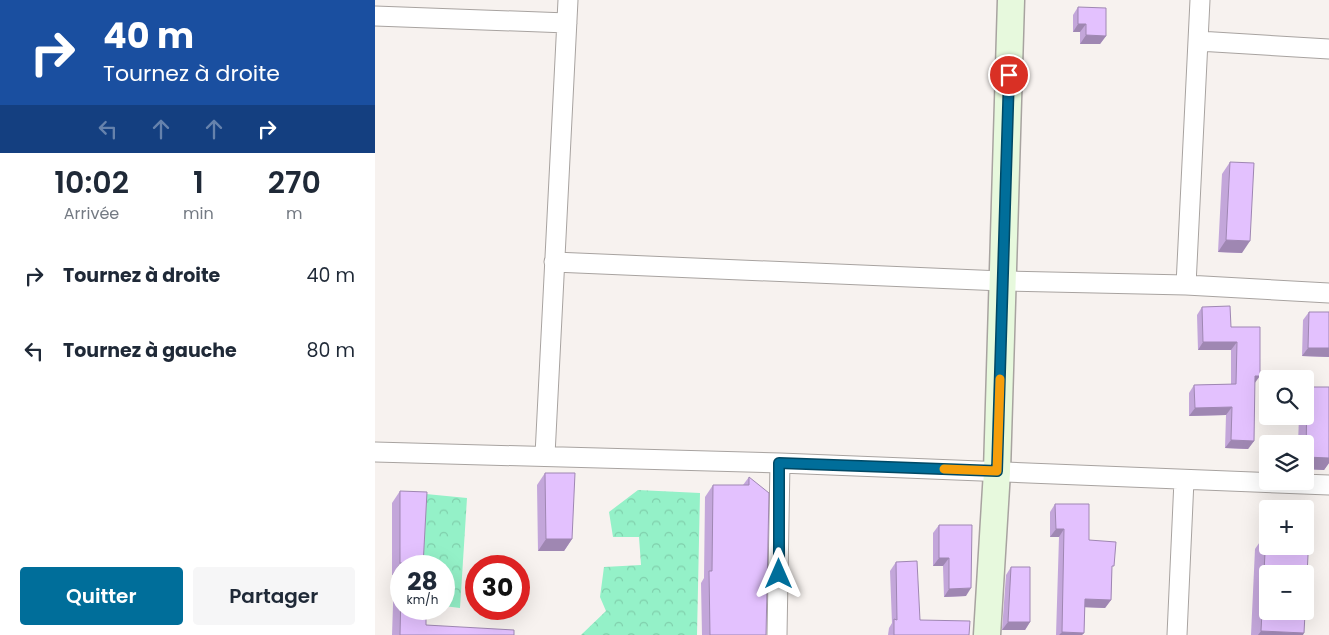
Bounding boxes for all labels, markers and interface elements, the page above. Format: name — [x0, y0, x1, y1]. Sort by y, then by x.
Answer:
text: 40 m — [103, 11, 194, 60]
icon: right — [20, 20, 85, 85]
pin — [988, 54, 1030, 96]
text: Tournez à droite — [103, 58, 280, 89]
icon: arrive — [995, 61, 1023, 89]
icon: left — [94, 115, 122, 143]
icon: ahead — [147, 115, 175, 143]
icon: ahead — [200, 115, 228, 143]
icon: right — [253, 115, 281, 143]
text: 10:02 — [54, 161, 129, 204]
text: 1 — [193, 161, 204, 204]
text: 270 — [268, 161, 321, 204]
text: Arrivée — [64, 202, 119, 225]
text: min — [183, 202, 214, 225]
text: m — [286, 202, 303, 225]
icon: right — [20, 262, 48, 290]
text: Tournez à droite — [63, 262, 220, 289]
text: 40 m — [306, 262, 355, 289]
icon: left — [20, 337, 48, 365]
text: Tournez à gauche — [63, 337, 237, 364]
text: 80 m — [306, 337, 355, 364]
map controls — [1259, 370, 1314, 620]
button: search — [1259, 370, 1314, 425]
button: layers — [1259, 435, 1314, 490]
button: + — [1259, 500, 1314, 555]
position arrow — [752, 547, 804, 599]
speed limit sign: 30 — [465, 555, 530, 620]
text: 28 — [407, 564, 438, 599]
button: − — [1259, 565, 1314, 620]
button: Quitter — [20, 567, 183, 625]
button: Partager — [193, 567, 355, 625]
text: km/h — [407, 591, 438, 608]

